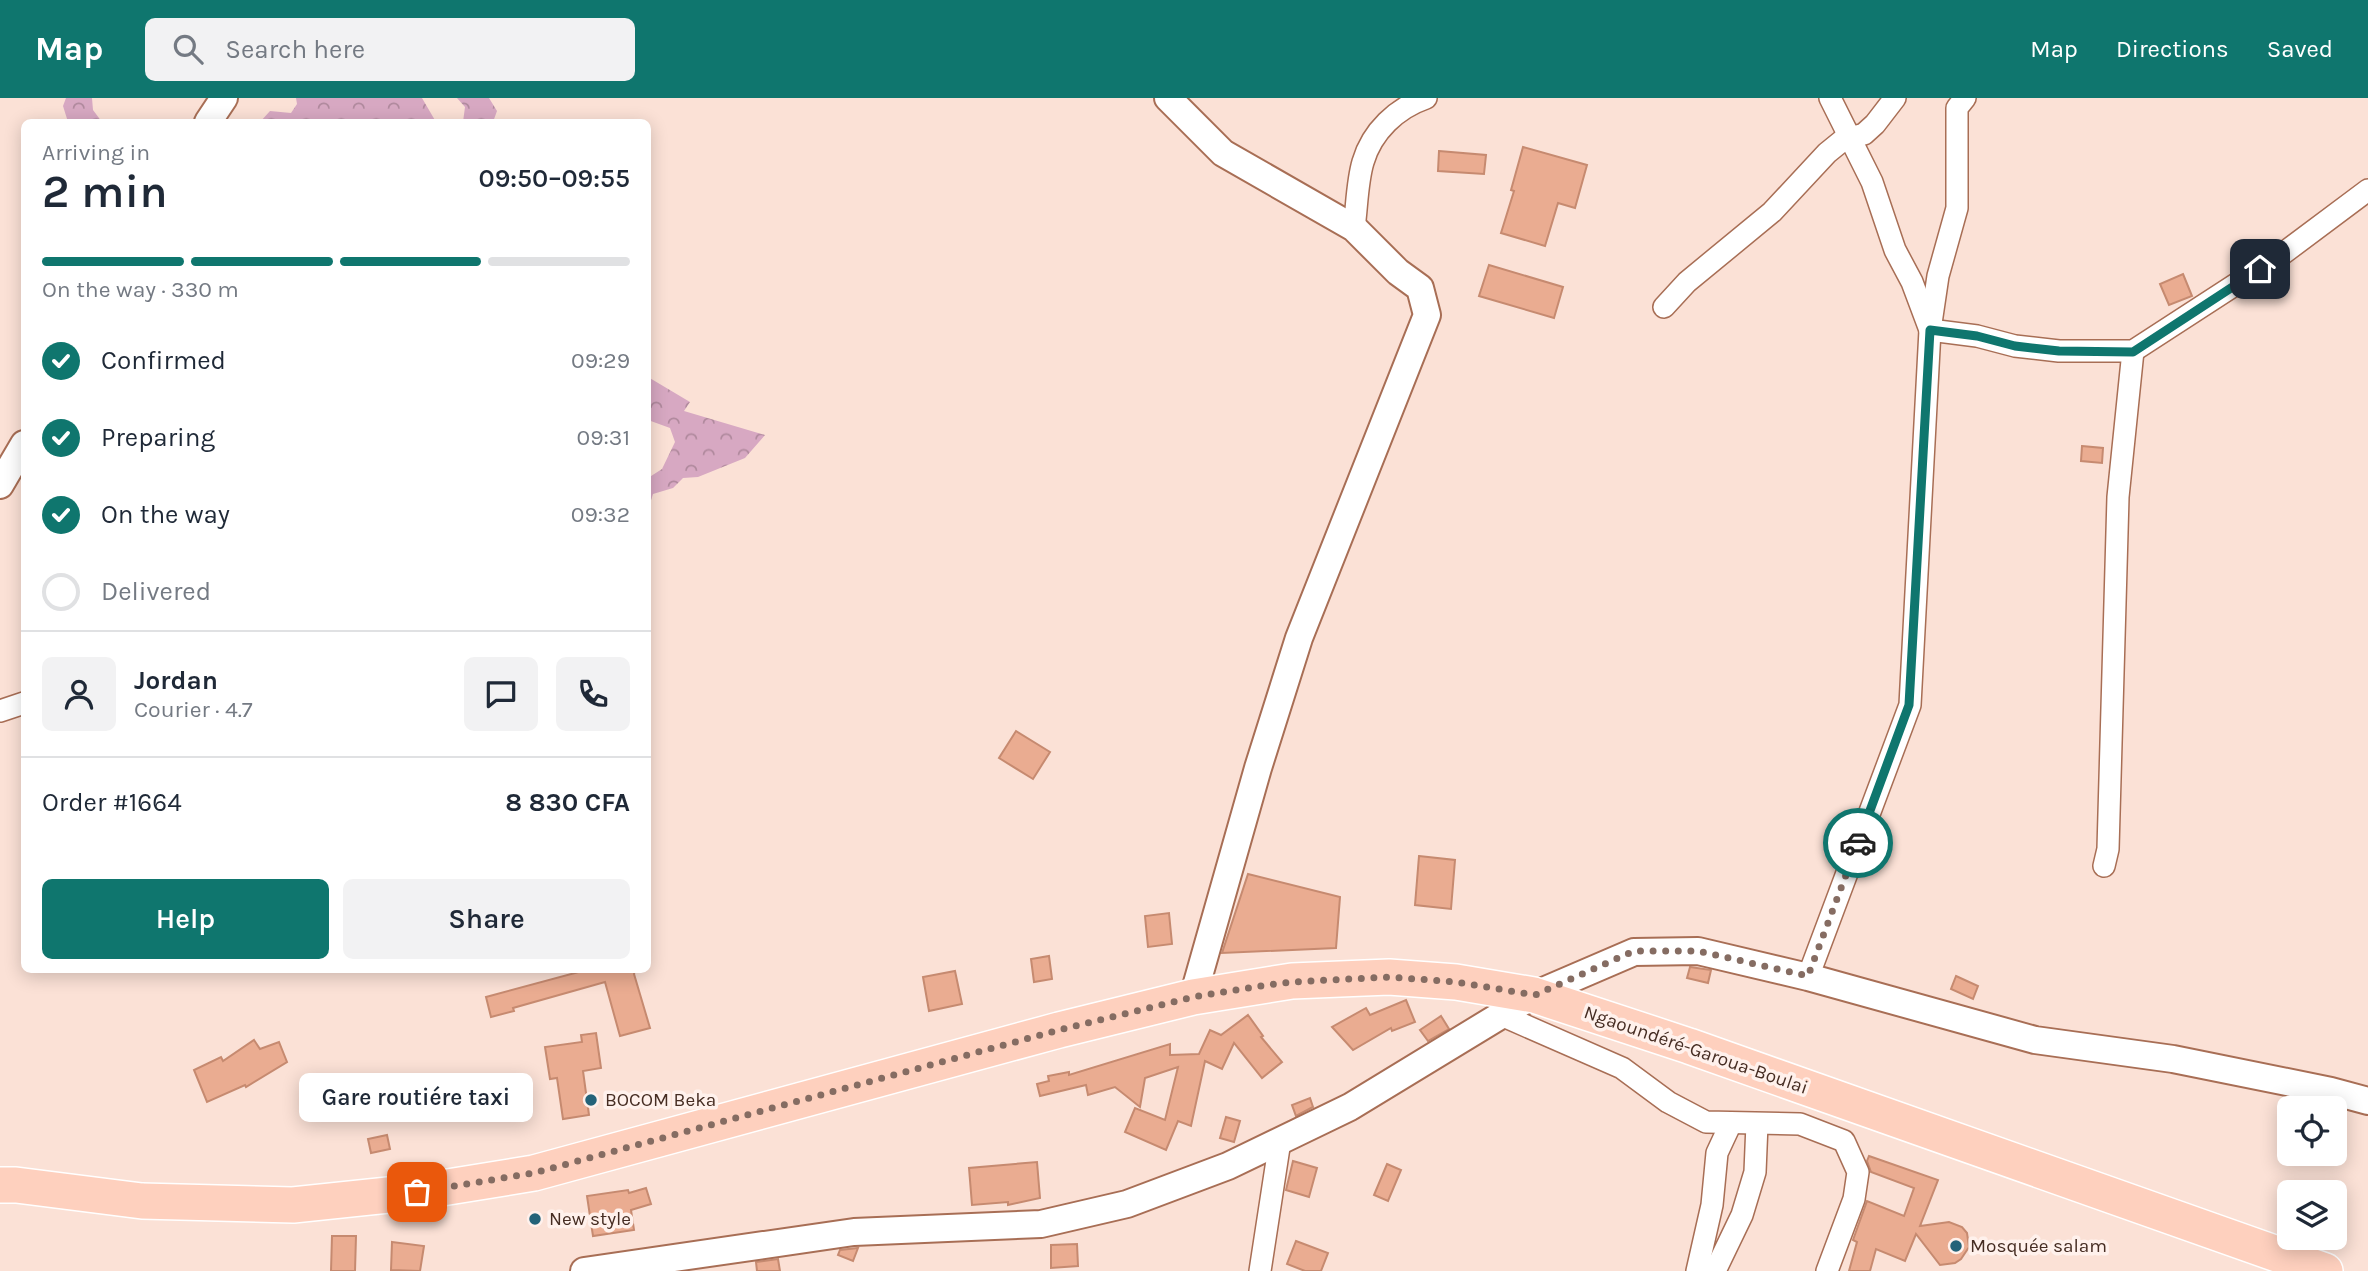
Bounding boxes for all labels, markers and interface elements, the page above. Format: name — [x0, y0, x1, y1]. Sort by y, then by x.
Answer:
search box — [145, 18, 635, 81]
text: Map — [35, 30, 103, 68]
icon: search — [169, 30, 207, 68]
text: Search here — [225, 34, 365, 65]
text: Map — [2030, 35, 2078, 63]
text: Directions — [2116, 35, 2229, 63]
text: Saved — [2267, 35, 2333, 63]
text: Arriving in — [42, 139, 150, 166]
text: 09:50–09:55 — [478, 163, 630, 194]
text: 2 min — [42, 165, 168, 219]
pin — [2230, 239, 2290, 299]
icon: home — [2241, 250, 2279, 288]
text: On the way · 330 m — [42, 276, 239, 303]
icon: check — [42, 342, 80, 380]
text: Confirmed — [101, 345, 226, 376]
text: 09:29 — [571, 347, 630, 374]
icon: check — [42, 419, 80, 457]
text: Preparing — [101, 422, 215, 453]
text: 09:31 — [577, 424, 630, 451]
icon: check — [42, 496, 80, 534]
text: On the way — [101, 499, 230, 530]
text: 09:32 — [571, 501, 630, 528]
text: Delivered — [101, 576, 211, 607]
button: person — [42, 657, 116, 731]
button: chat — [464, 657, 538, 731]
button: phone — [556, 657, 630, 731]
text: Jordan — [134, 665, 218, 696]
text: Courier · 4.7 — [134, 696, 253, 723]
text: Order #1664 — [42, 787, 182, 818]
text: 8 830 CFA — [505, 787, 630, 818]
courier — [1823, 808, 1893, 878]
icon: car — [1839, 824, 1877, 862]
button: Help — [42, 879, 329, 959]
button: Share — [343, 879, 630, 959]
street label: Ngaoundéré-Garoua-Boulai — [1581, 1001, 1811, 1099]
callout: Gare routiére taxi — [300, 1073, 534, 1122]
text: Gare routiére taxi — [322, 1084, 510, 1111]
place label: BOCOM Beka — [605, 1089, 716, 1111]
marker: BOCOM Beka — [583, 1092, 599, 1108]
map controls — [2277, 1096, 2347, 1250]
button: locate — [2277, 1096, 2347, 1166]
pin — [387, 1162, 447, 1222]
icon: bag — [398, 1173, 436, 1211]
button: layers — [2277, 1180, 2347, 1250]
place label: New style — [549, 1208, 631, 1230]
marker: New style — [527, 1211, 543, 1227]
place label: Mosquée salam — [1970, 1235, 2107, 1257]
marker: Mosquée salam — [1948, 1238, 1964, 1254]

